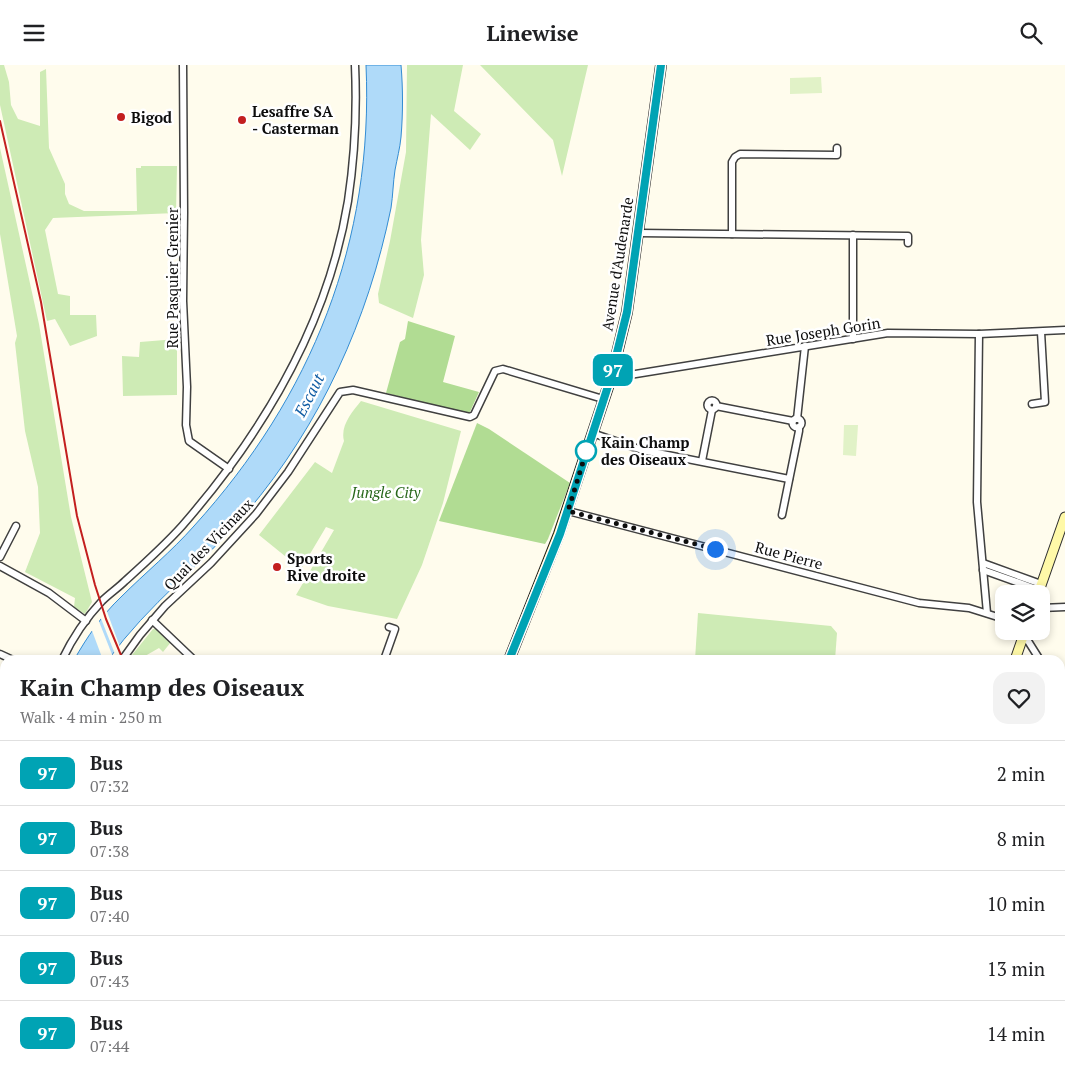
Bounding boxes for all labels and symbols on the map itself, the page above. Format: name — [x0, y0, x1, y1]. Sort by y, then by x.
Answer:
place label: Lesaffre SA - Casterman — [252, 101, 339, 138]
place label: Bigod — [131, 107, 172, 127]
marker: Bigod — [115, 111, 127, 123]
marker: Lesaffre SA - Casterman — [236, 114, 248, 126]
street label: Avenue d'Audenarde — [597, 196, 637, 332]
street label: Rue Pasquier Grenier — [162, 207, 182, 349]
street label: Rue Joseph Gorin — [764, 312, 882, 350]
line badge: 97 — [590, 354, 636, 386]
water label: Escaut — [288, 369, 329, 421]
place label: Kain Champ des Oiseaux — [601, 432, 689, 469]
marker: Kain Champ des Oiseaux — [575, 440, 597, 462]
park label: Jungle City — [351, 482, 422, 502]
street label: Quai des Vicinaux — [159, 494, 257, 594]
street label: Rue Pierre — [753, 536, 825, 574]
your location — [703, 537, 728, 562]
place label: Sports Rive droite — [287, 548, 366, 585]
marker: Sports Rive droite — [271, 561, 283, 573]

